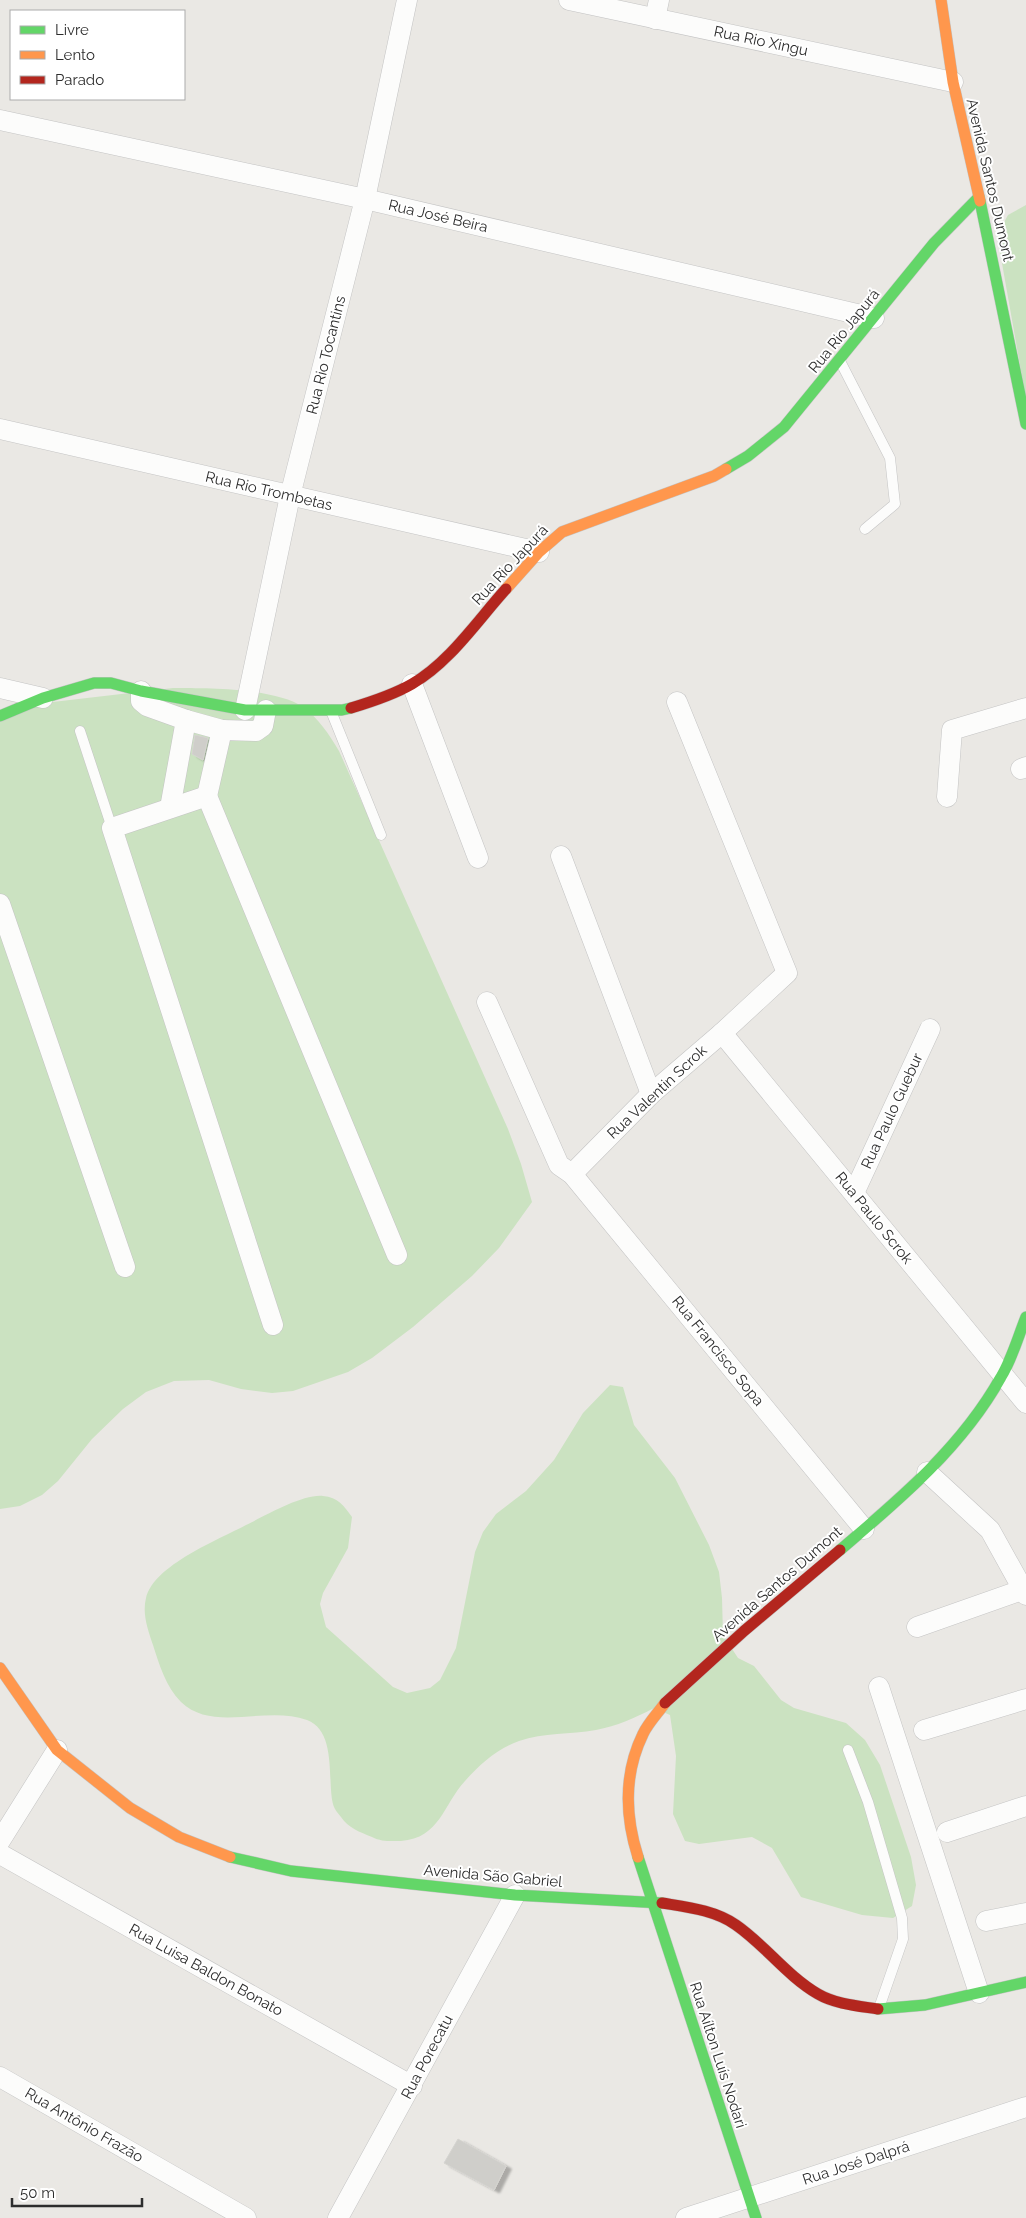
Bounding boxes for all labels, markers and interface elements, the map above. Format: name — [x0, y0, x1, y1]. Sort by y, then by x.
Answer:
legend — [10, 10, 185, 100]
text: Livre — [55, 21, 89, 39]
street label: Rua Rio Xingu — [712, 22, 810, 60]
text: Lento — [55, 46, 95, 64]
text: Parado — [55, 71, 104, 89]
street label: Avenida Santos Dumont — [963, 97, 1017, 263]
street label: Rua José Beira — [387, 196, 489, 236]
street label: Rua Rio Japurá — [805, 285, 883, 377]
street label: Rua Rio Tocantins — [303, 294, 349, 416]
street label: Rua Rio Trombetas — [204, 468, 334, 514]
street label: Rua Rio Japurá — [468, 521, 552, 609]
street label: Rua Valentin Scrok — [604, 1041, 710, 1143]
street label: Rua Paulo Guebur — [857, 1050, 927, 1172]
street label: Rua Paulo Scrok — [831, 1168, 917, 1268]
street label: Rua Francisco Sopa — [668, 1292, 768, 1410]
street label: Avenida Santos Dumont — [708, 1523, 846, 1645]
street label: Avenida São Gabriel — [423, 1861, 564, 1891]
street label: Rua Luisa Baldon Bonato — [126, 1920, 286, 2020]
street label: Rua Aílton Luís Nodari — [686, 1980, 750, 2130]
street label: Rua Porecatu — [397, 2012, 457, 2102]
street label: Rua Antônio Frazão — [22, 2084, 146, 2166]
street label: Rua José Dalprá — [800, 2137, 912, 2189]
scale bar — [12, 2176, 142, 2208]
text: 50 m — [20, 2184, 55, 2202]

